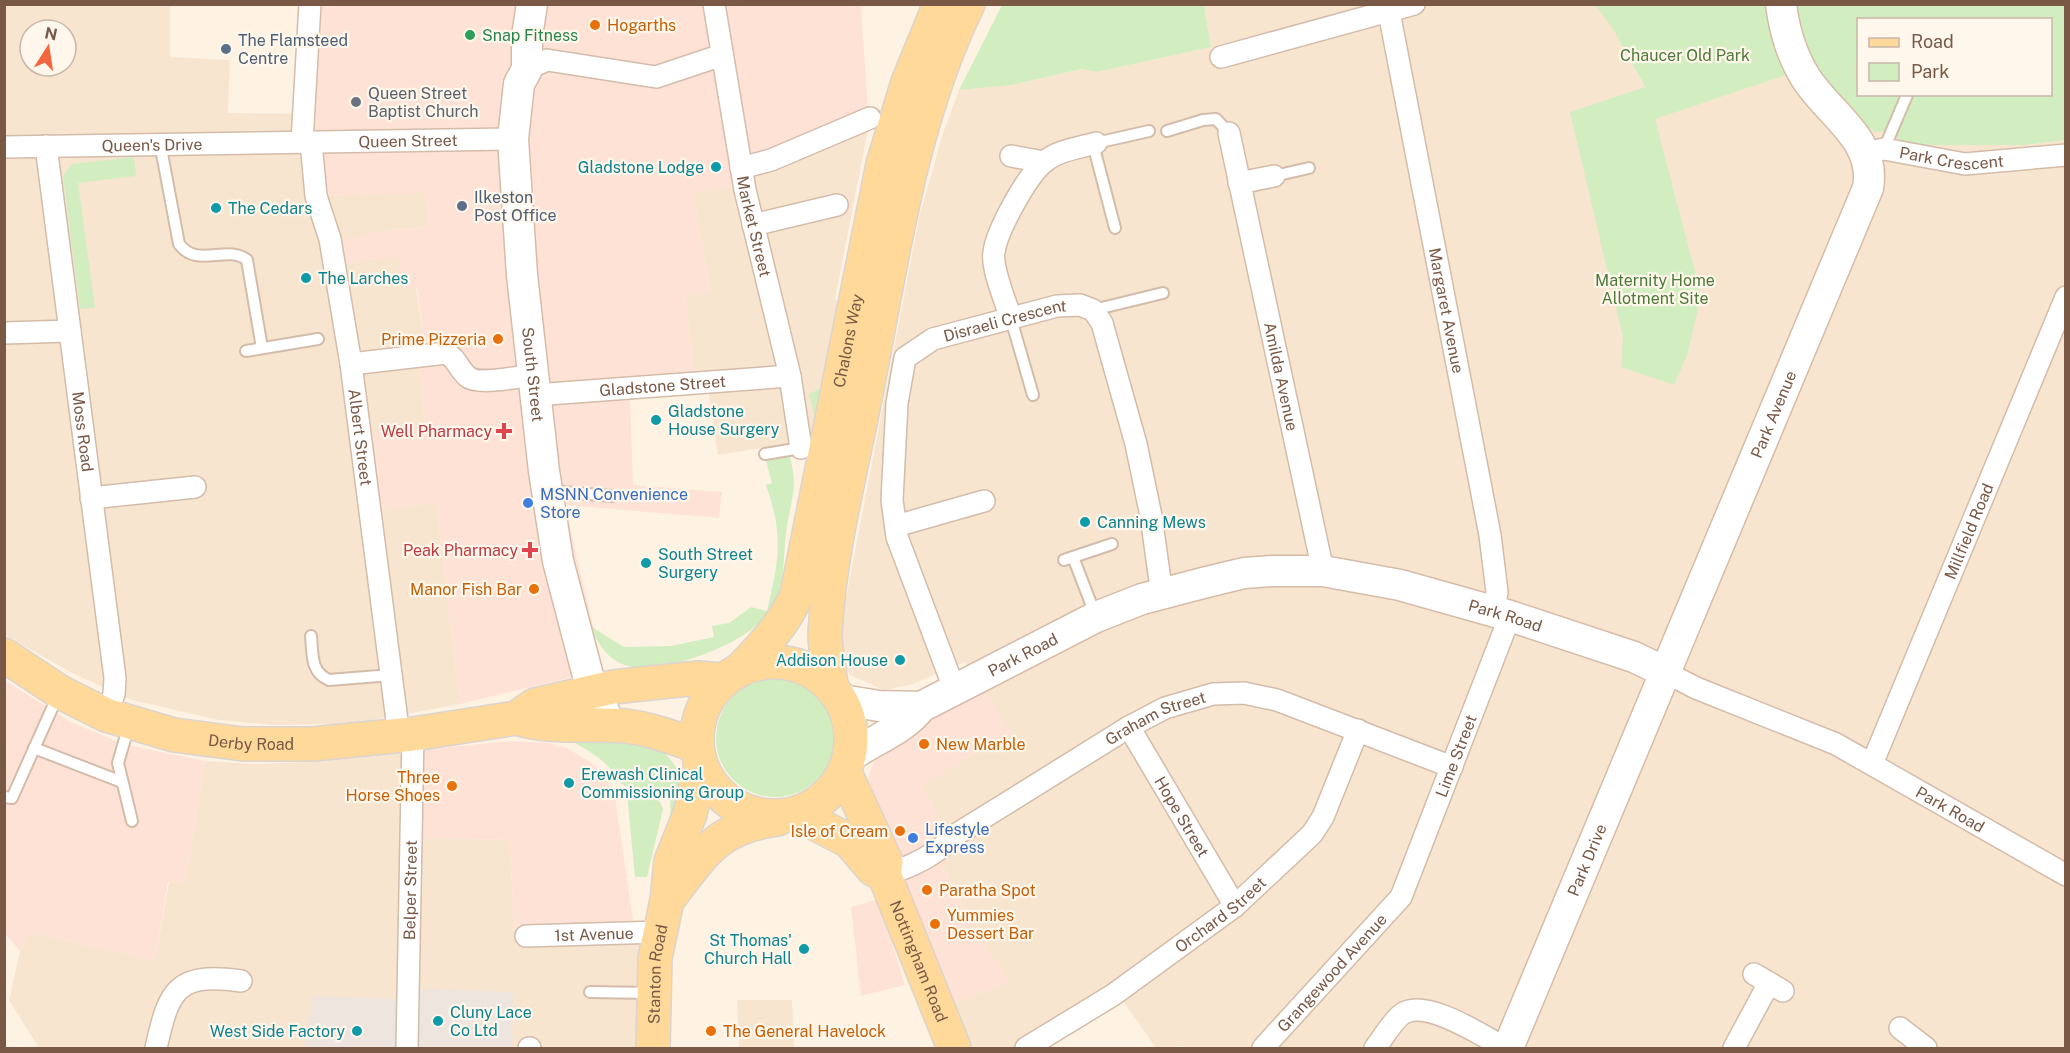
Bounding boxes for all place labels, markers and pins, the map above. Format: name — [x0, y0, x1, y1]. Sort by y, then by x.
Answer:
place label: Hogarths — [607, 16, 676, 35]
marker: Hogarths — [588, 18, 602, 32]
place label: Snap Fitness — [482, 26, 578, 45]
marker: Snap Fitness — [463, 28, 477, 42]
place label: The Flamsteed Centre — [238, 31, 348, 68]
marker: The Flamsteed Centre — [219, 42, 233, 56]
place label: Queen Street Baptist Church — [368, 84, 479, 121]
marker: Queen Street Baptist Church — [349, 95, 363, 109]
place label: Gladstone Lodge — [578, 158, 704, 177]
marker: Gladstone Lodge — [709, 160, 723, 174]
place label: Ilkeston Post Office — [474, 188, 557, 225]
place label: The Cedars — [228, 199, 312, 218]
marker: Ilkeston Post Office — [455, 199, 469, 213]
marker: The Cedars — [209, 201, 223, 215]
place label: The Larches — [318, 269, 408, 288]
marker: The Larches — [299, 271, 313, 285]
place label: Prime Pizzeria — [381, 330, 486, 349]
marker: Prime Pizzeria — [491, 332, 505, 346]
place label: Gladstone House Surgery — [668, 402, 780, 439]
marker: Gladstone House Surgery — [649, 413, 663, 427]
place label: Well Pharmacy — [381, 422, 492, 441]
marker: Well Pharmacy — [497, 424, 511, 438]
place label: MSNN Convenience Store — [540, 485, 688, 522]
marker: MSNN Convenience Store — [521, 496, 535, 510]
place label: Canning Mews — [1097, 513, 1206, 532]
marker: Canning Mews — [1078, 515, 1092, 529]
place label: Peak Pharmacy — [403, 541, 518, 560]
marker: Peak Pharmacy — [523, 543, 537, 557]
place label: South Street Surgery — [658, 545, 753, 582]
marker: South Street Surgery — [639, 556, 653, 570]
place label: Manor Fish Bar — [410, 580, 522, 599]
marker: Manor Fish Bar — [527, 582, 541, 596]
place label: Addison House — [776, 651, 888, 670]
marker: Addison House — [893, 653, 907, 667]
place label: New Marble — [936, 735, 1026, 754]
marker: New Marble — [917, 737, 931, 751]
place label: Erewash Clinical Commissioning Group — [581, 765, 744, 802]
place label: Three Horse Shoes — [346, 768, 440, 805]
marker: Erewash Clinical Commissioning Group — [562, 776, 576, 790]
marker: Three Horse Shoes — [445, 779, 459, 793]
place label: Lifestyle Express — [925, 820, 990, 857]
place label: Isle of Cream — [791, 822, 888, 841]
marker: Isle of Cream — [893, 824, 907, 838]
marker: Lifestyle Express — [906, 831, 920, 845]
place label: Paratha Spot — [939, 881, 1036, 900]
marker: Paratha Spot — [920, 883, 934, 897]
place label: Yummies Dessert Bar — [947, 906, 1034, 943]
marker: Yummies Dessert Bar — [928, 917, 942, 931]
place label: St Thomas' Church Hall — [704, 931, 792, 968]
marker: St Thomas' Church Hall — [797, 942, 811, 956]
place label: Cluny Lace Co Ltd — [450, 1003, 532, 1040]
marker: Cluny Lace Co Ltd — [431, 1014, 445, 1028]
place label: West Side Factory — [210, 1022, 345, 1041]
place label: The General Havelock — [723, 1022, 886, 1041]
marker: West Side Factory — [350, 1024, 364, 1038]
marker: The General Havelock — [704, 1024, 718, 1038]

